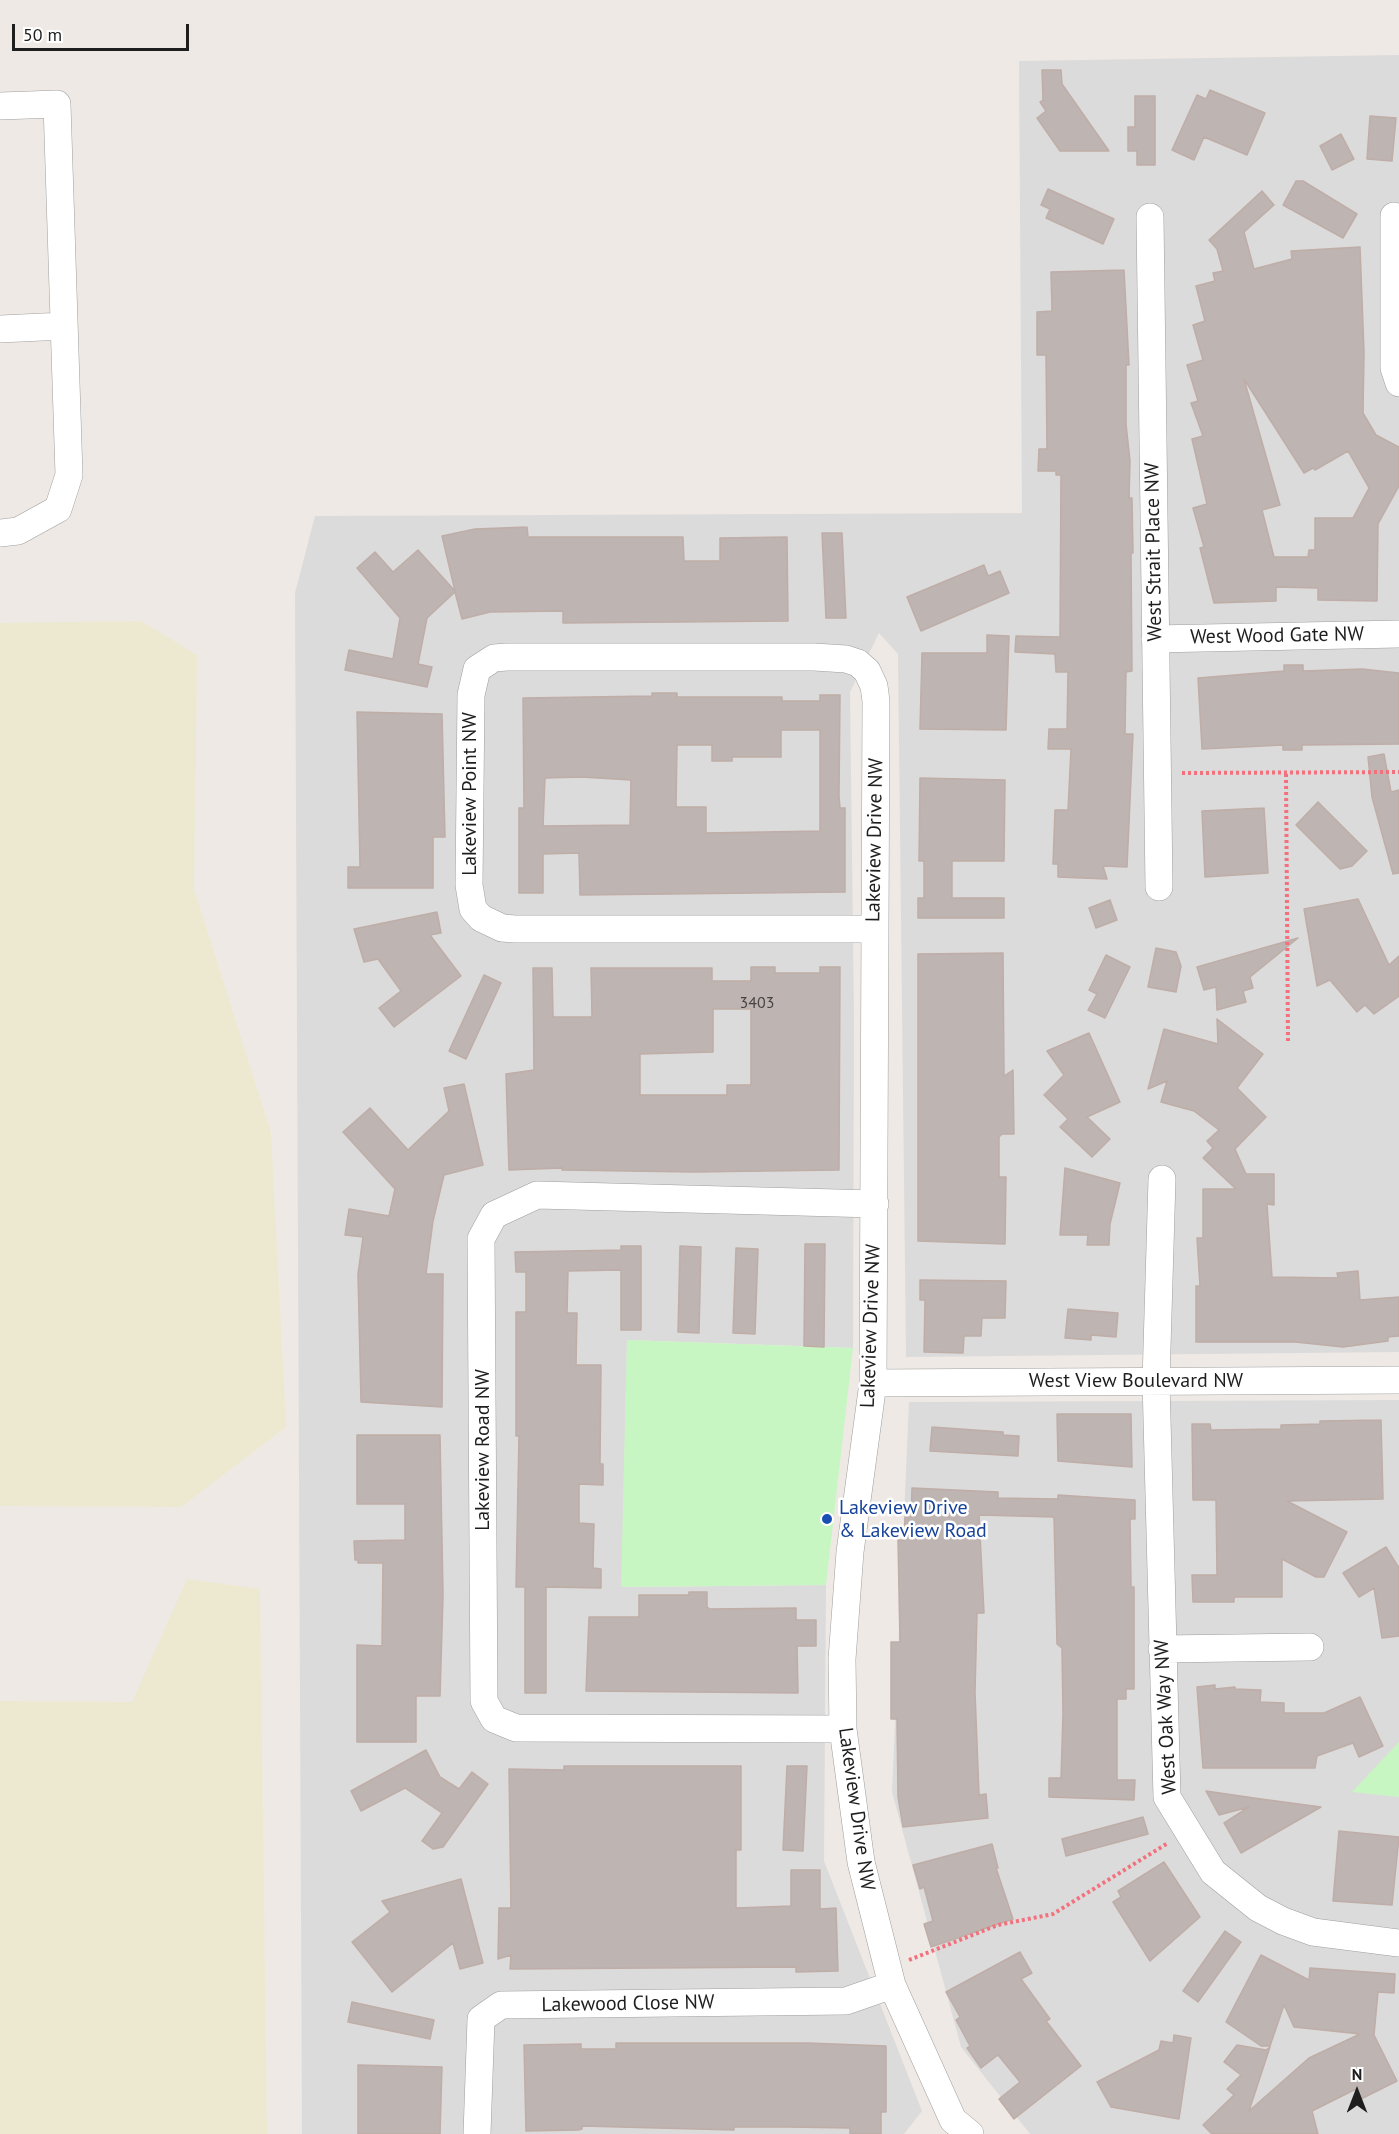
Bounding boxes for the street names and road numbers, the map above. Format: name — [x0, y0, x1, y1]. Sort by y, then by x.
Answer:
street label: West Strait Place NW — [1140, 462, 1168, 642]
street label: West Wood Gate NW — [1190, 622, 1364, 650]
street label: Lakeview Point NW — [458, 712, 482, 876]
street label: Lakeview Drive NW — [862, 758, 888, 922]
street label: Lakeview Drive NW — [856, 1244, 886, 1408]
street label: Lakeview Road NW — [471, 1369, 495, 1531]
street label: West View Boulevard NW — [1029, 1369, 1243, 1393]
street label: West Oak Way NW — [1150, 1639, 1182, 1795]
street label: Lakeview Drive NW — [833, 1726, 879, 1892]
street label: Lakewood Close NW — [541, 1990, 715, 2018]

